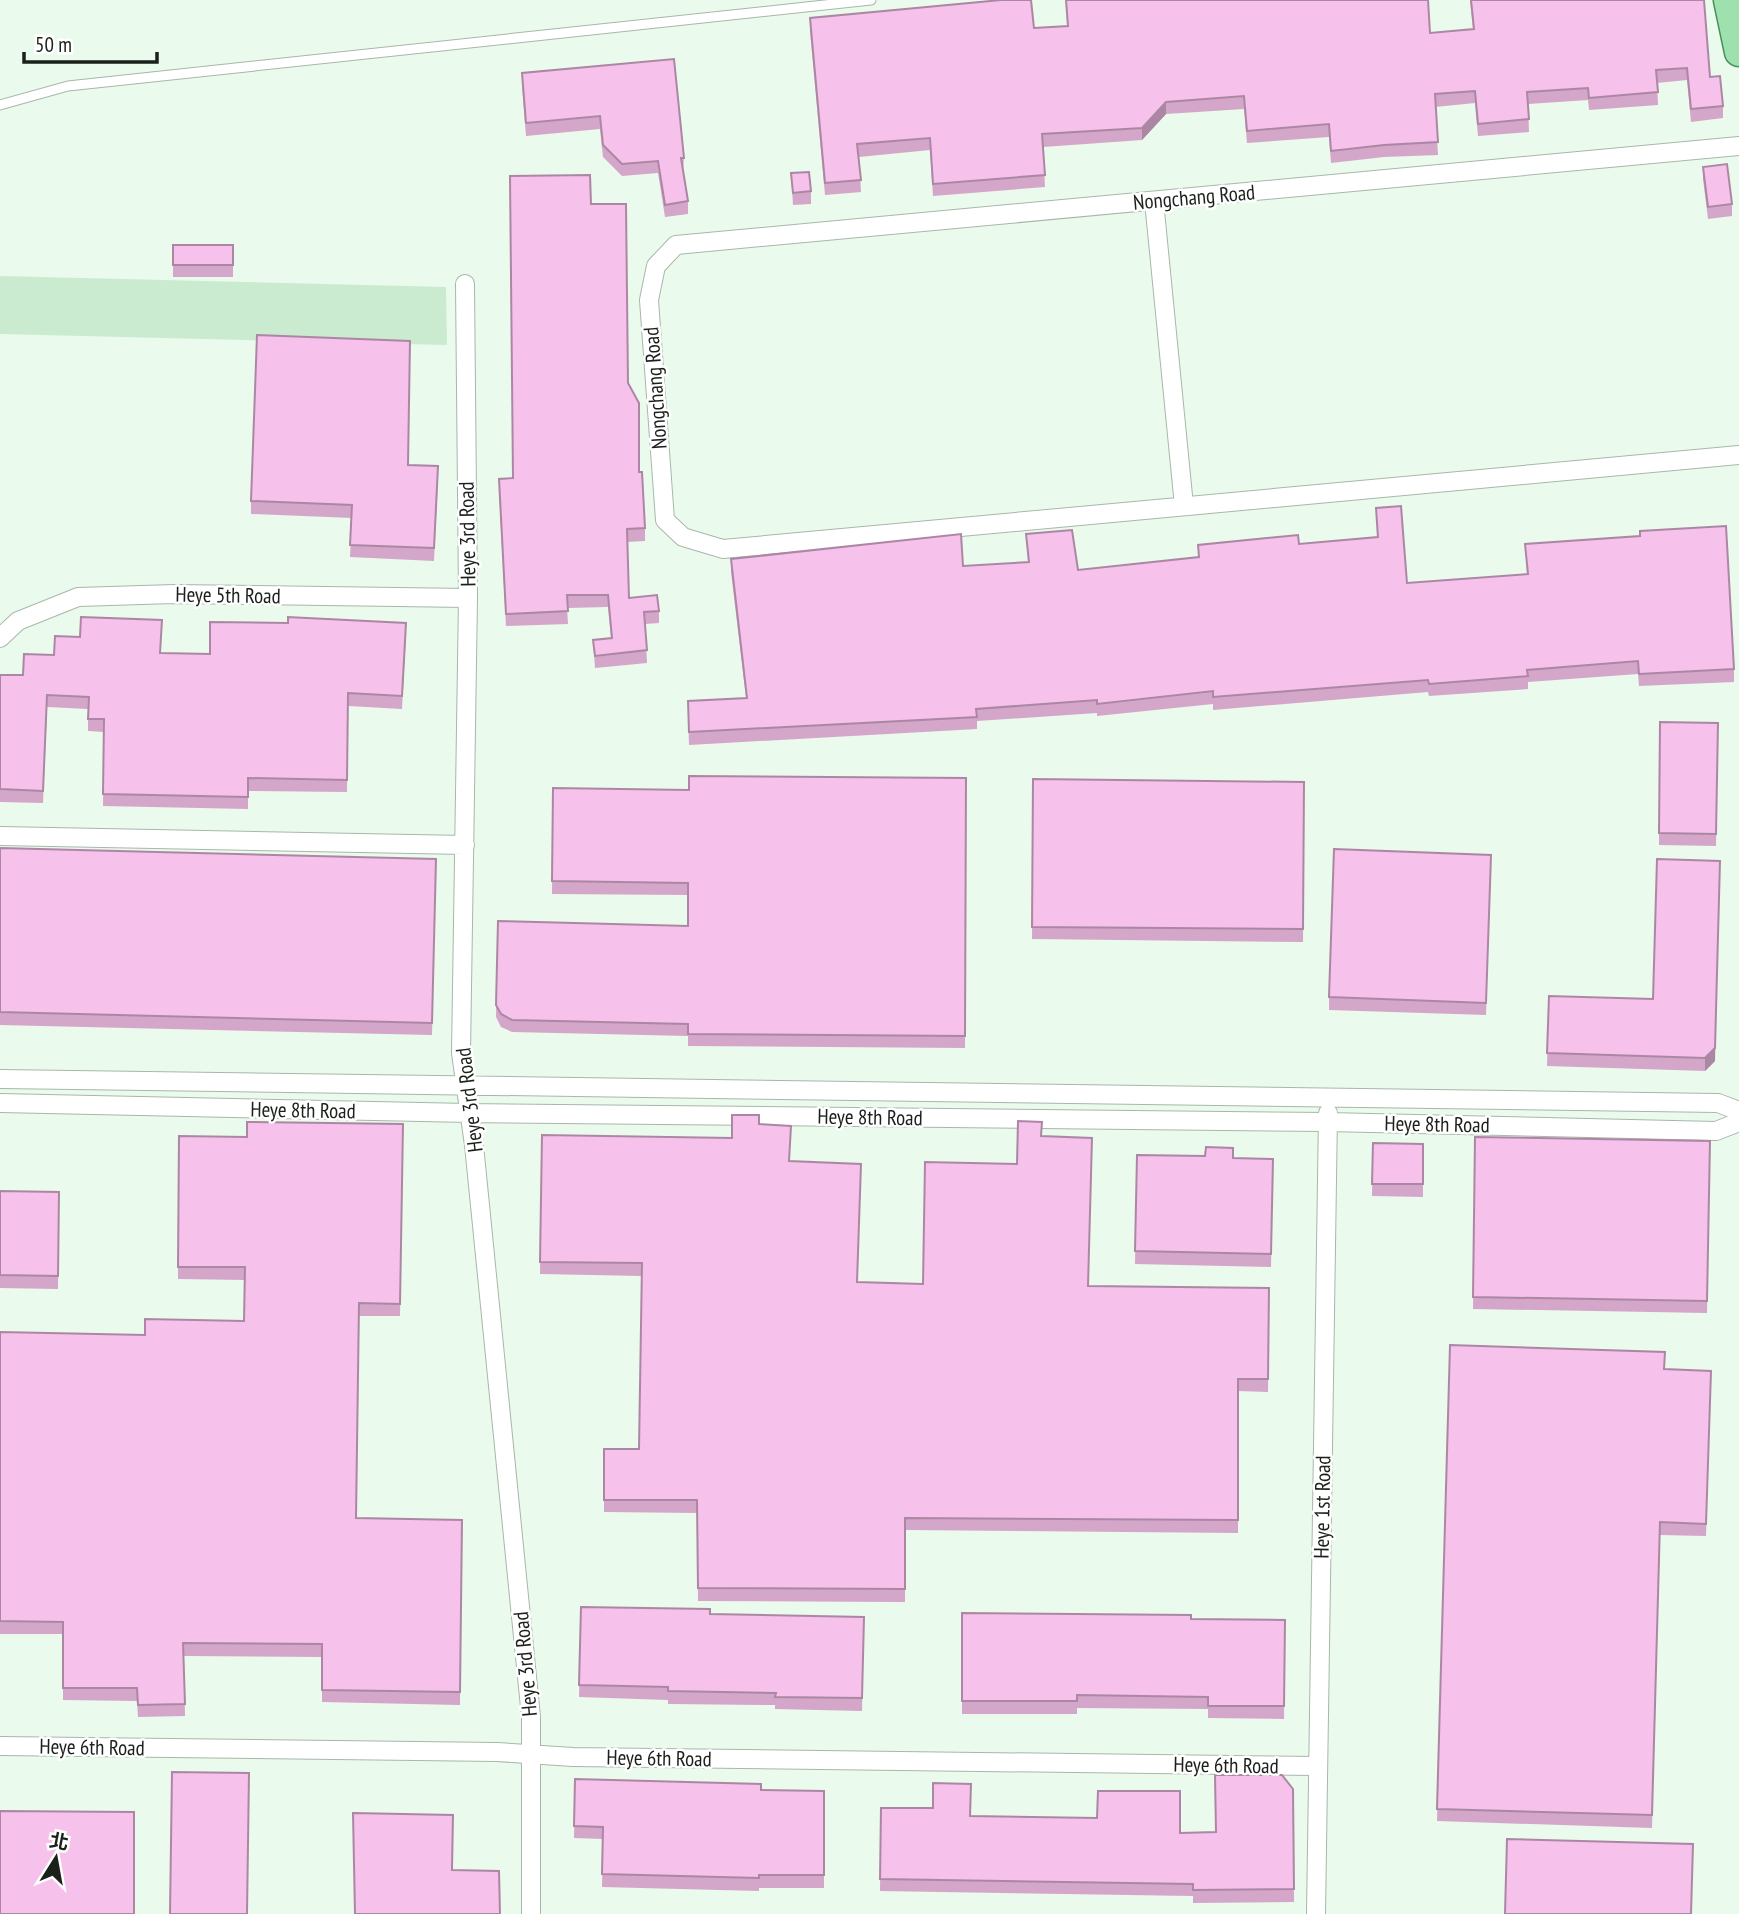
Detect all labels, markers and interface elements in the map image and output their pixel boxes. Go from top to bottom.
scale bar [24,21,158,65]
text: 50 m [35,31,72,58]
street label: Nongchang Road [1132,178,1256,216]
street label: Nongchang Road [637,326,673,450]
street label: Heye 3rd Road [453,481,481,587]
street label: Heye 5th Road [175,581,281,609]
street label: Heye 3rd Road [449,1046,489,1154]
street label: Heye 8th Road [250,1096,356,1124]
street label: Heye 8th Road [817,1103,923,1131]
street label: Heye 8th Road [1384,1110,1490,1138]
street label: Heye 1st Road [1308,1455,1336,1559]
street label: Heye 3rd Road [507,1610,543,1718]
street label: Heye 6th Road [39,1733,145,1761]
street label: Heye 6th Road [606,1744,712,1772]
street label: Heye 6th Road [1173,1751,1279,1779]
north arrow [21,1823,91,1893]
text: 北 [48,1828,71,1855]

